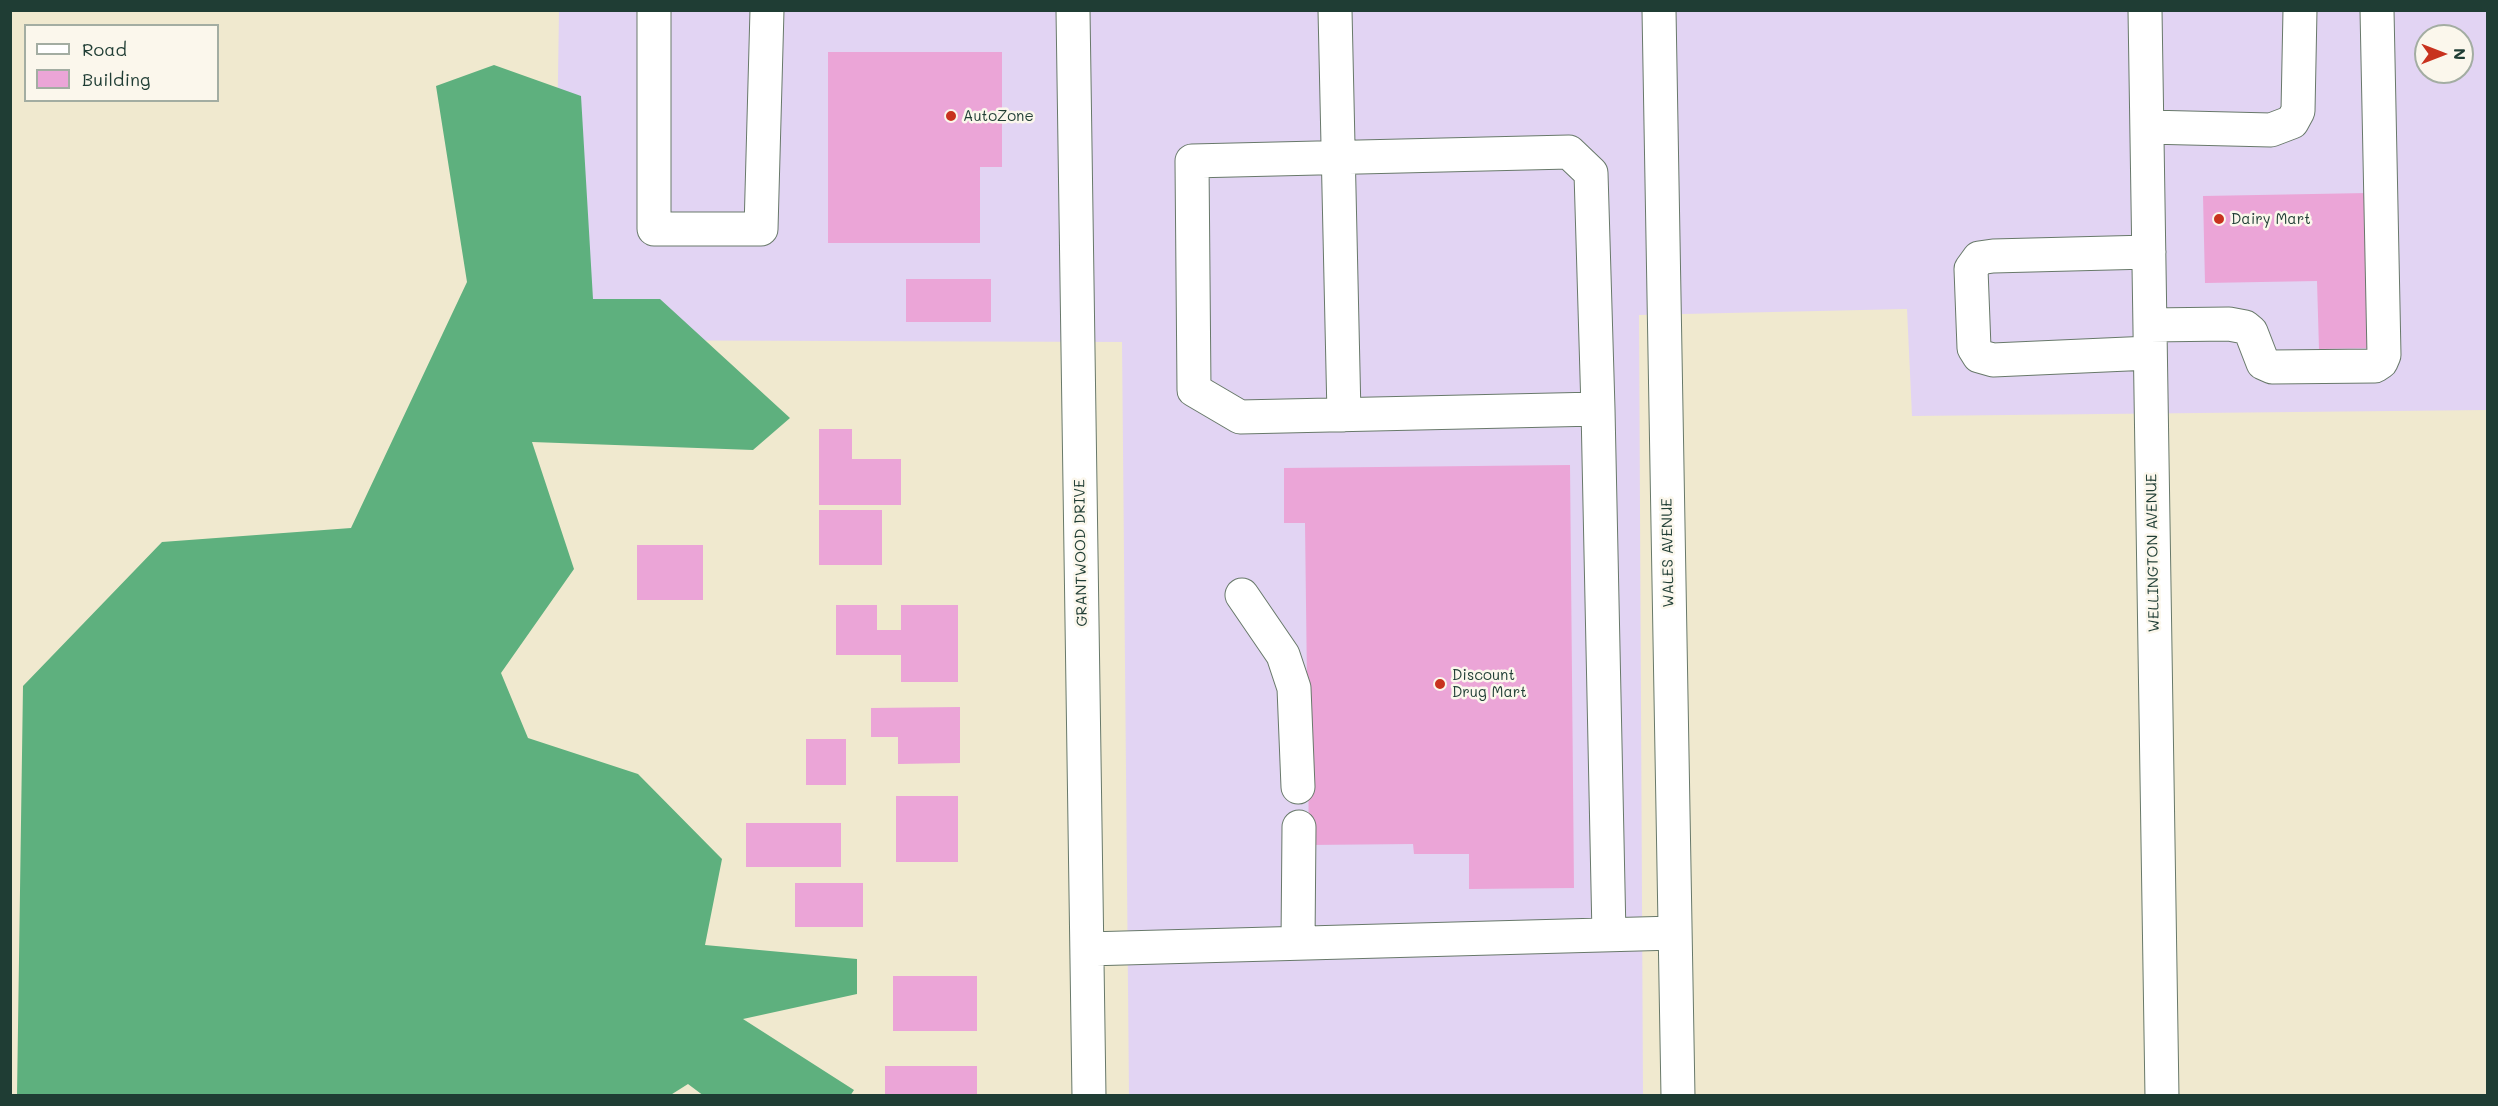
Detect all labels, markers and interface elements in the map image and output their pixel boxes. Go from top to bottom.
legend [24,24,219,102]
north arrow [2414,24,2474,84]
text: Road [82,37,127,61]
text: N [2450,48,2471,60]
text: Building [82,67,150,91]
place label: AutoZone [963,107,1034,125]
marker: AutoZone [944,109,958,123]
place label: Dairy Mart [2231,210,2311,228]
marker: Dairy Mart [2212,212,2226,226]
street label: WELLINGTON AVENUE [2143,474,2163,632]
street label: GRANTWOOD DRIVE [1071,479,1091,627]
street label: WALES AVENUE [1658,498,1678,608]
place label: Discount Drug Mart [1452,666,1527,701]
marker: Discount Drug Mart [1433,677,1447,691]

